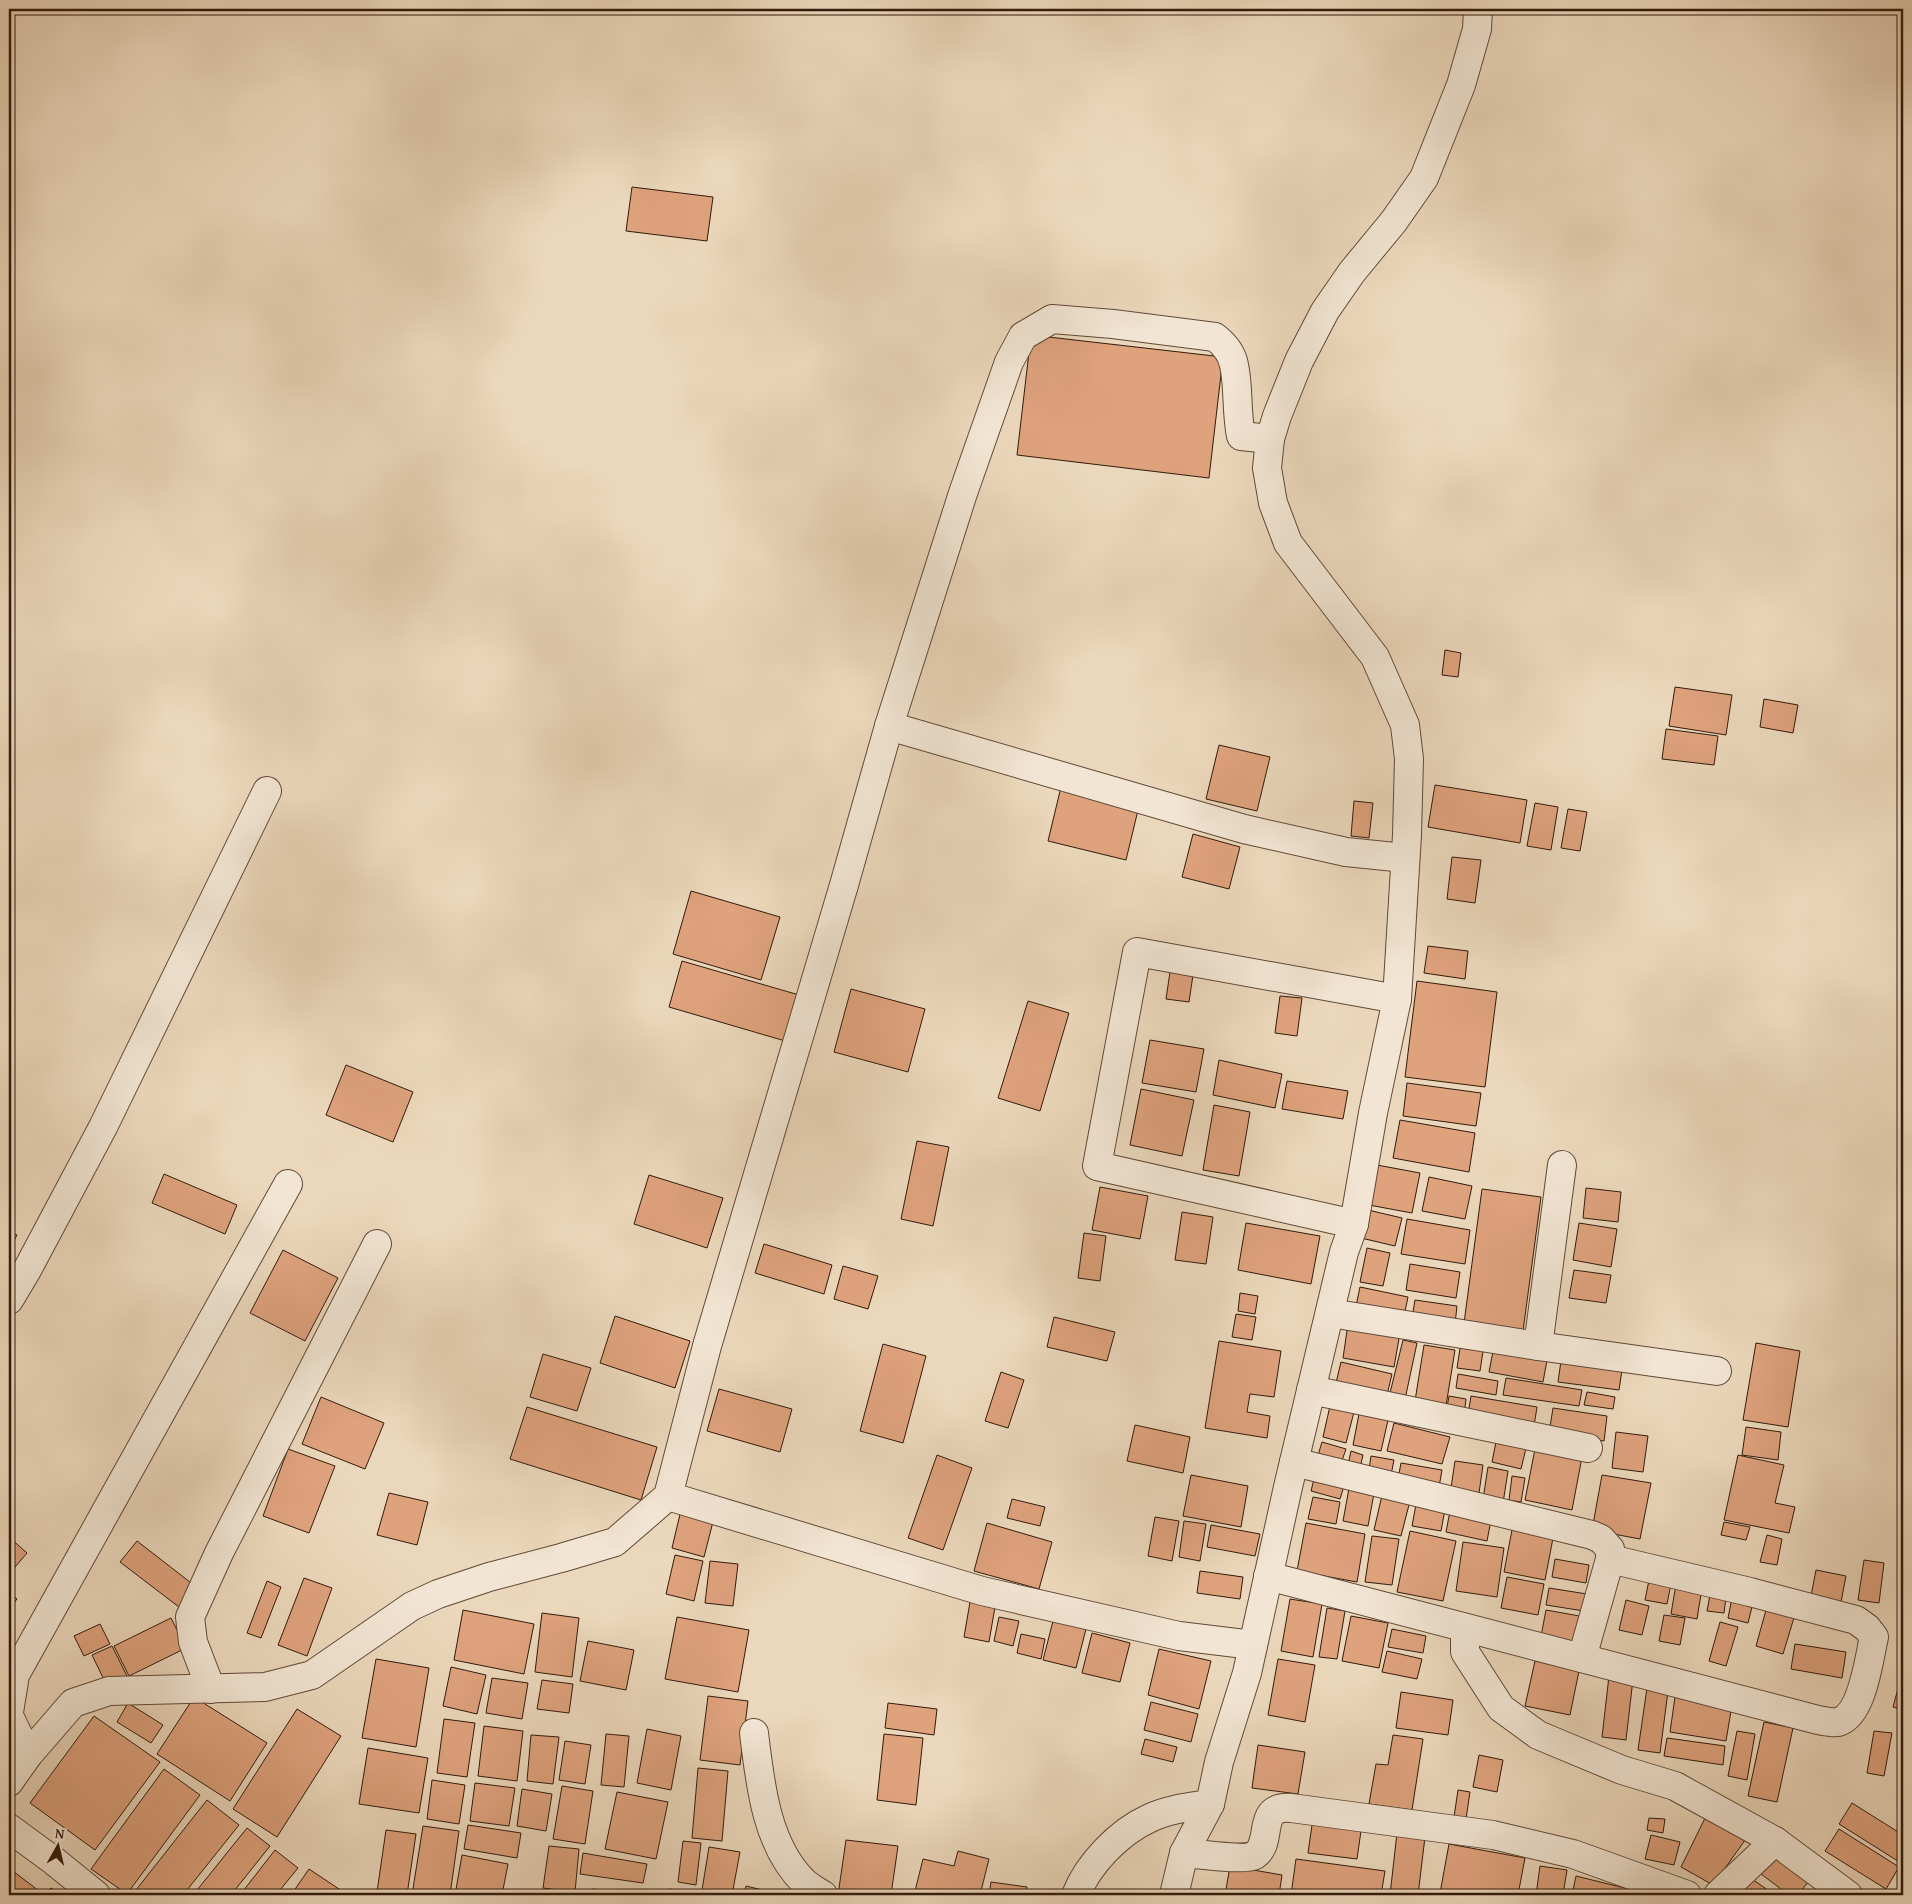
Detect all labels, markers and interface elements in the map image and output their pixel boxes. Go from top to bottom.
north arrow [32,1822,82,1872]
text: N [54,1823,66,1844]

